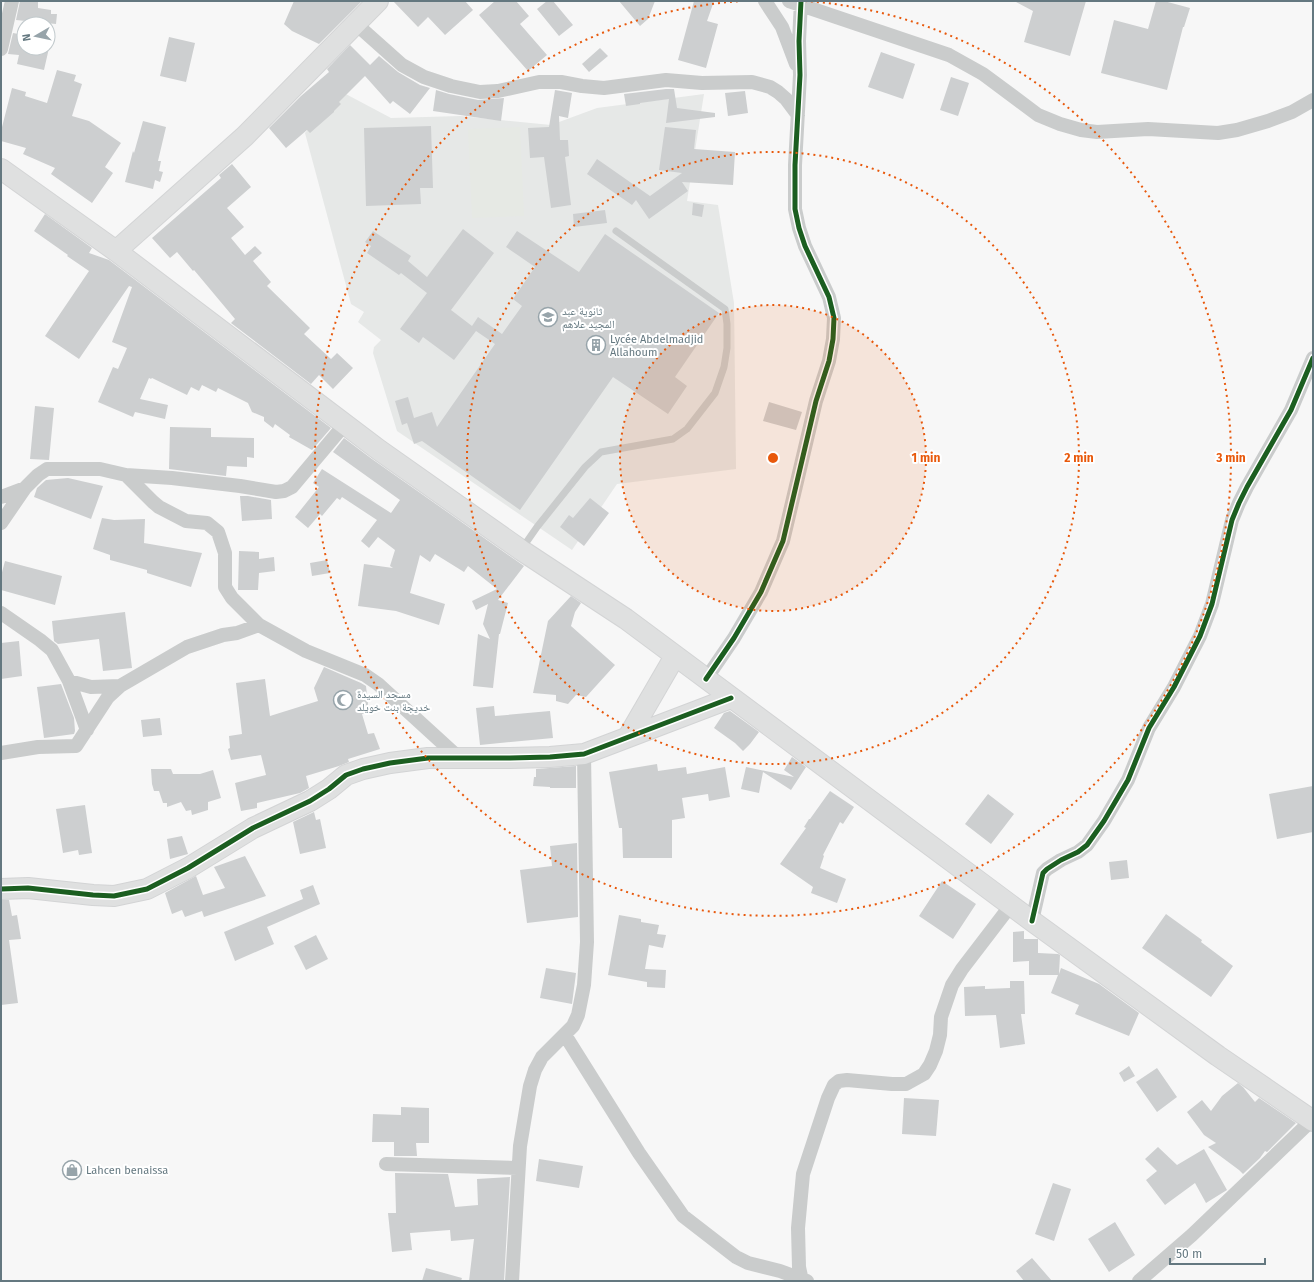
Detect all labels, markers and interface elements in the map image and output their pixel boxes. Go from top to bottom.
north arrow [16,16,56,56]
text: N [20,33,34,42]
place label: ثانوية عبد المجيد علاهم [562,305,615,332]
school or university icon: ثانوية عبد المجيد علاهم [537,306,559,328]
place label: Lycée Abdelmadjid Allahoum [610,333,703,359]
building icon: Lycée Abdelmadjid Allahoum [585,334,607,356]
centre of rings [766,451,780,465]
text: 1 min [912,451,940,465]
text: 2 min [1064,451,1094,465]
text: 3 min [1215,451,1246,465]
place label: مسجد السيدة خديجة بنت خويلد [357,688,430,714]
mosque icon: مسجد السيدة خديجة بنت خويلد [332,689,354,711]
shop icon: Lahcen benaissa [61,1159,83,1181]
place label: Lahcen benaissa [86,1164,168,1177]
scale bar [1170,1240,1265,1266]
text: 50 m [1176,1247,1202,1261]

